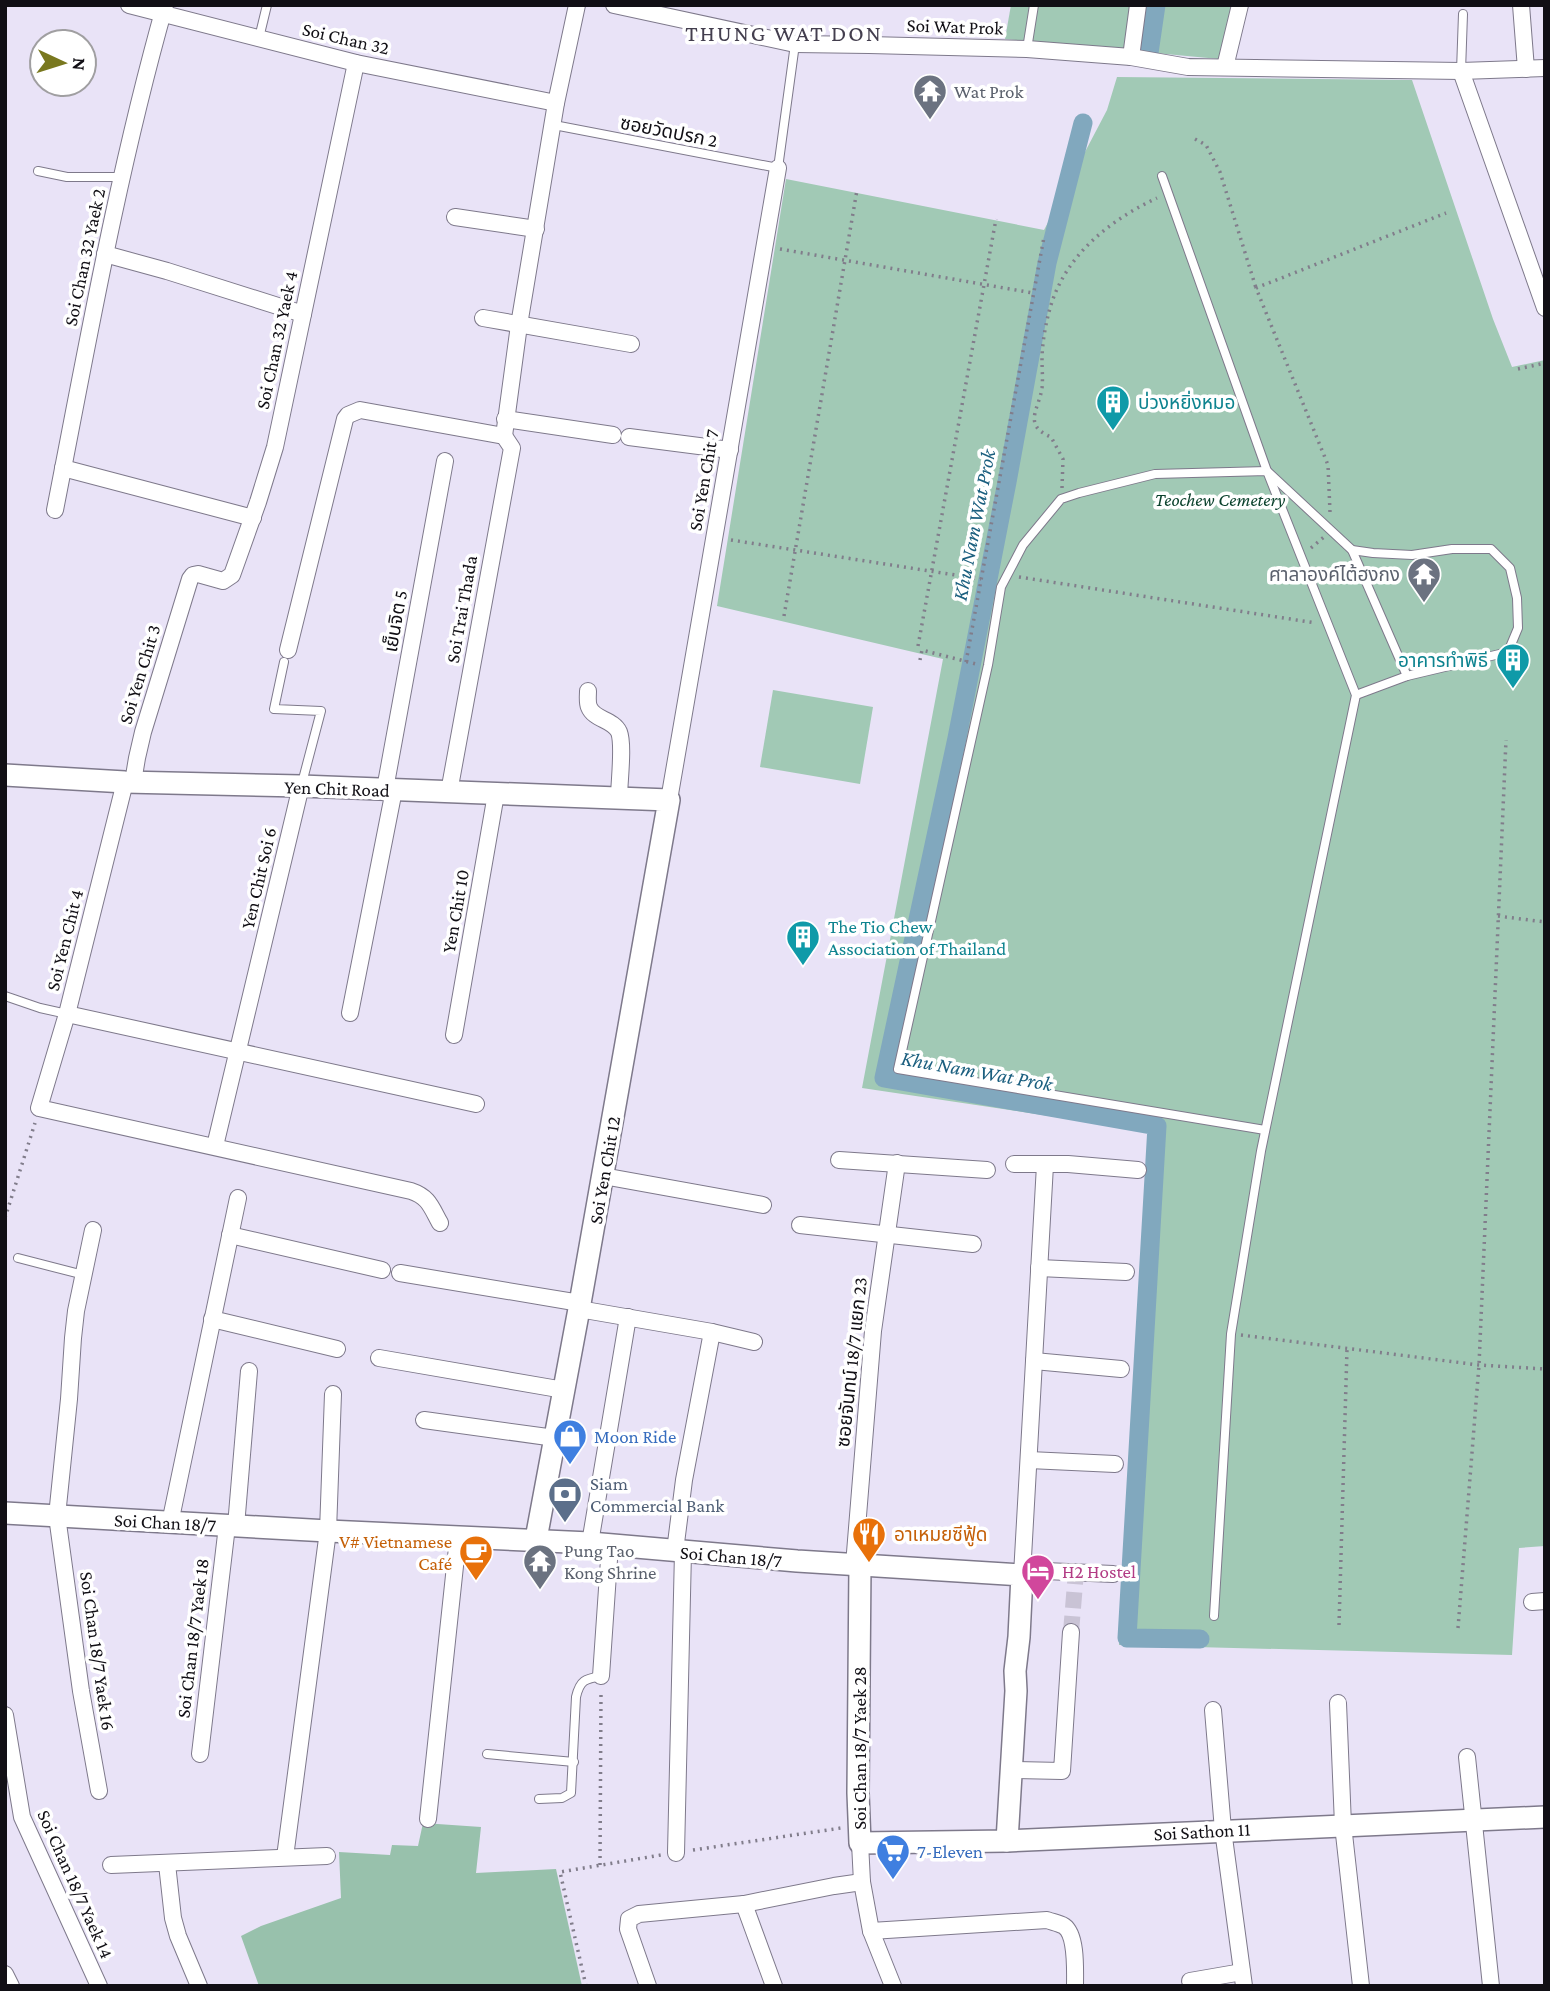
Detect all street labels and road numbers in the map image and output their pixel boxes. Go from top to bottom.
street label: Soi Wat Prok [906,14,1004,39]
street label: Soi Chan 32 [300,18,392,59]
street label: ซอยวัดปรก 2 [619,112,719,151]
street label: Soi Chan 32 Yaek 2 [60,186,109,328]
street label: Soi Chan 32 Yaek 4 [252,269,301,411]
street label: Soi Yen Chit 7 [684,427,723,532]
street label: Soi Trai Thada [442,553,481,665]
street label: เย็นจิต 5 [380,588,411,654]
street label: Soi Yen Chit 3 [114,622,165,726]
street label: Yen Chit Road [284,776,390,801]
street label: Yen Chit Soi 6 [237,825,280,931]
street label: Yen Chit 10 [438,868,473,954]
street label: Soi Yen Chit 4 [42,887,87,993]
street label: Soi Yen Chit 12 [585,1114,624,1226]
street label: ซอยจันทน์ 18/7 แยก 23 [832,1276,871,1448]
street label: Soi Chan 18/7 [113,1509,217,1536]
street label: Soi Chan 18/7 [679,1542,783,1571]
street label: Soi Chan 18/7 Yaek 18 [172,1557,213,1719]
street label: Soi Chan 18/7 Yaek 16 [76,1570,119,1732]
street label: Soi Chan 18/7 Yaek 28 [849,1666,870,1830]
street label: Soi Chan 18/7 Yaek 14 [33,1807,118,1962]
street label: Soi Sathon 11 [1153,1818,1251,1845]

